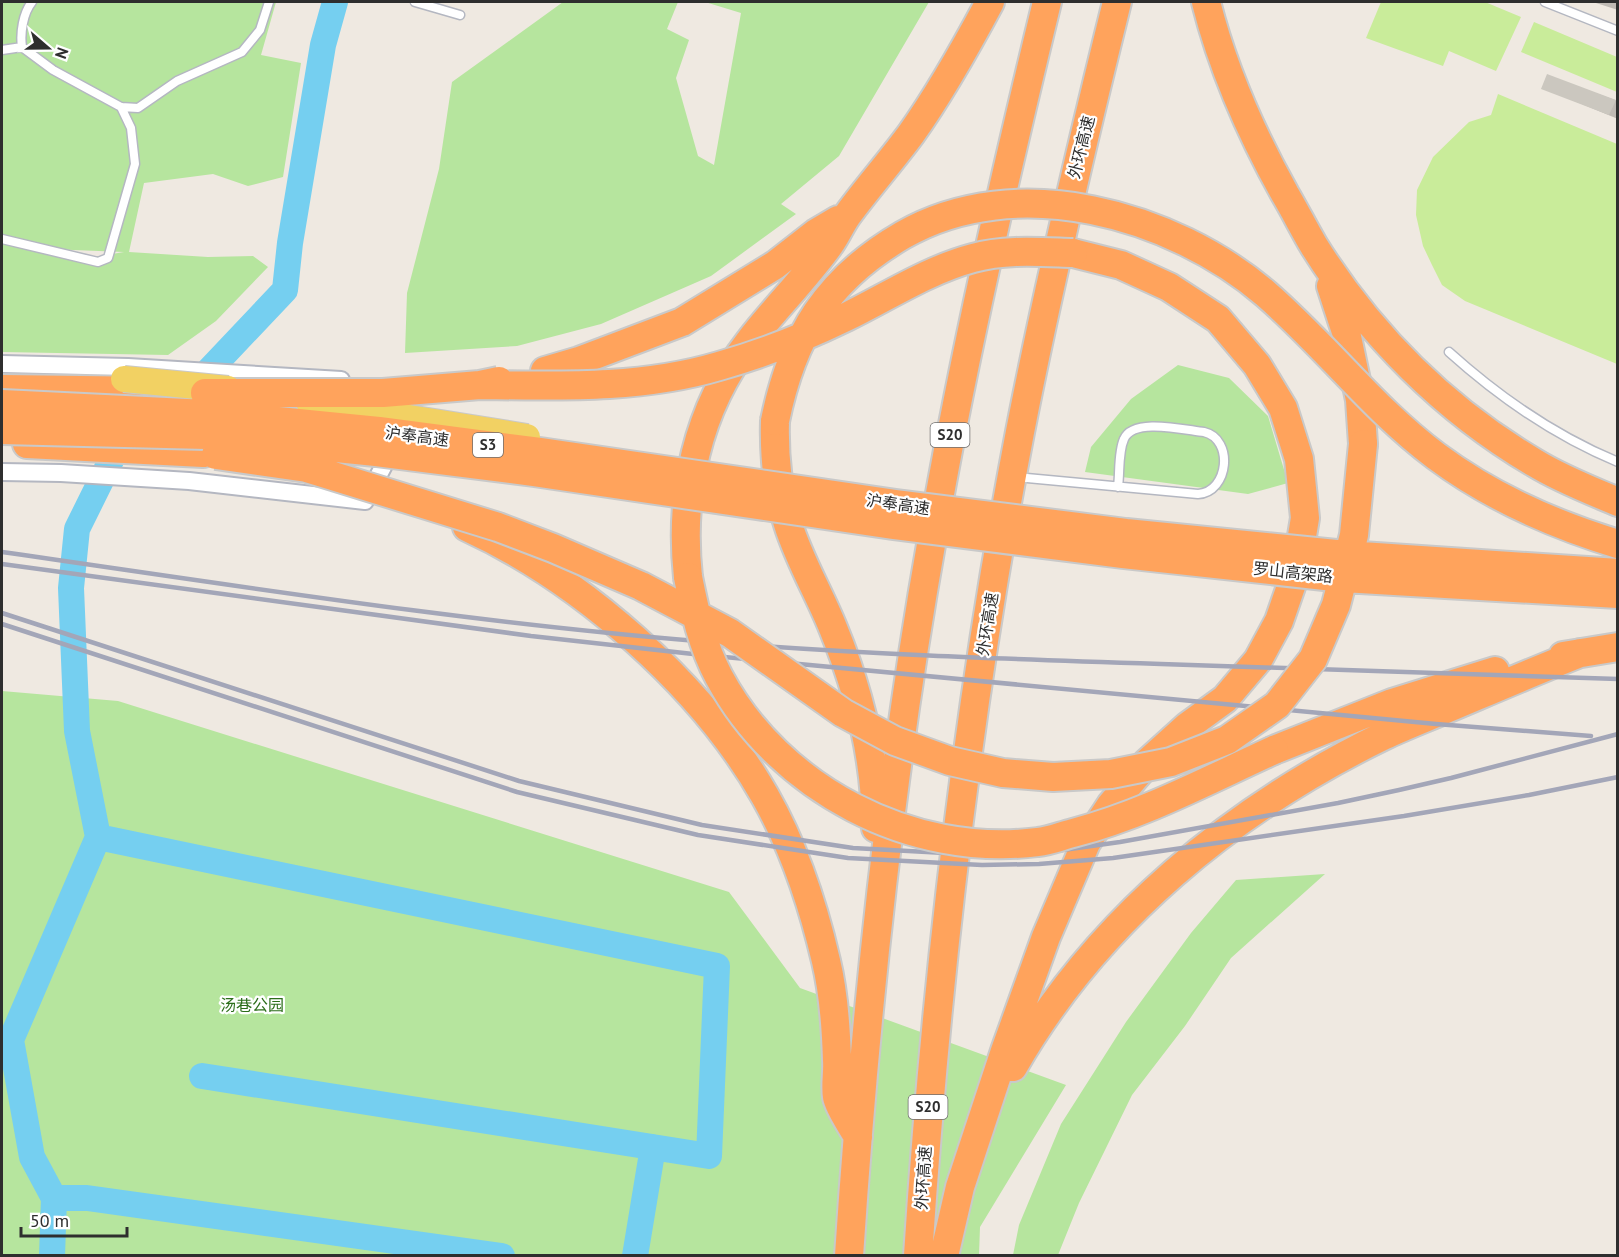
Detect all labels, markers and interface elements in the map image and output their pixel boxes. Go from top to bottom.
north arrow [18,18,78,78]
text: N [51,45,73,61]
street label: 外环高速 [1064,114,1098,180]
street label: 沪奉高速 [384,422,450,450]
road number: S20 [930,423,970,447]
road number: S3 [473,433,503,457]
street label: 沪奉高速 [865,490,931,518]
street label: 罗山高架路 [1252,558,1334,586]
street label: 外环高速 [972,591,1002,657]
park label: 汤巷公园 [220,995,284,1015]
road number: S20 [908,1095,948,1119]
street label: 外环高速 [911,1145,935,1211]
scale bar [21,1200,128,1238]
text: 50 m [30,1209,69,1232]

